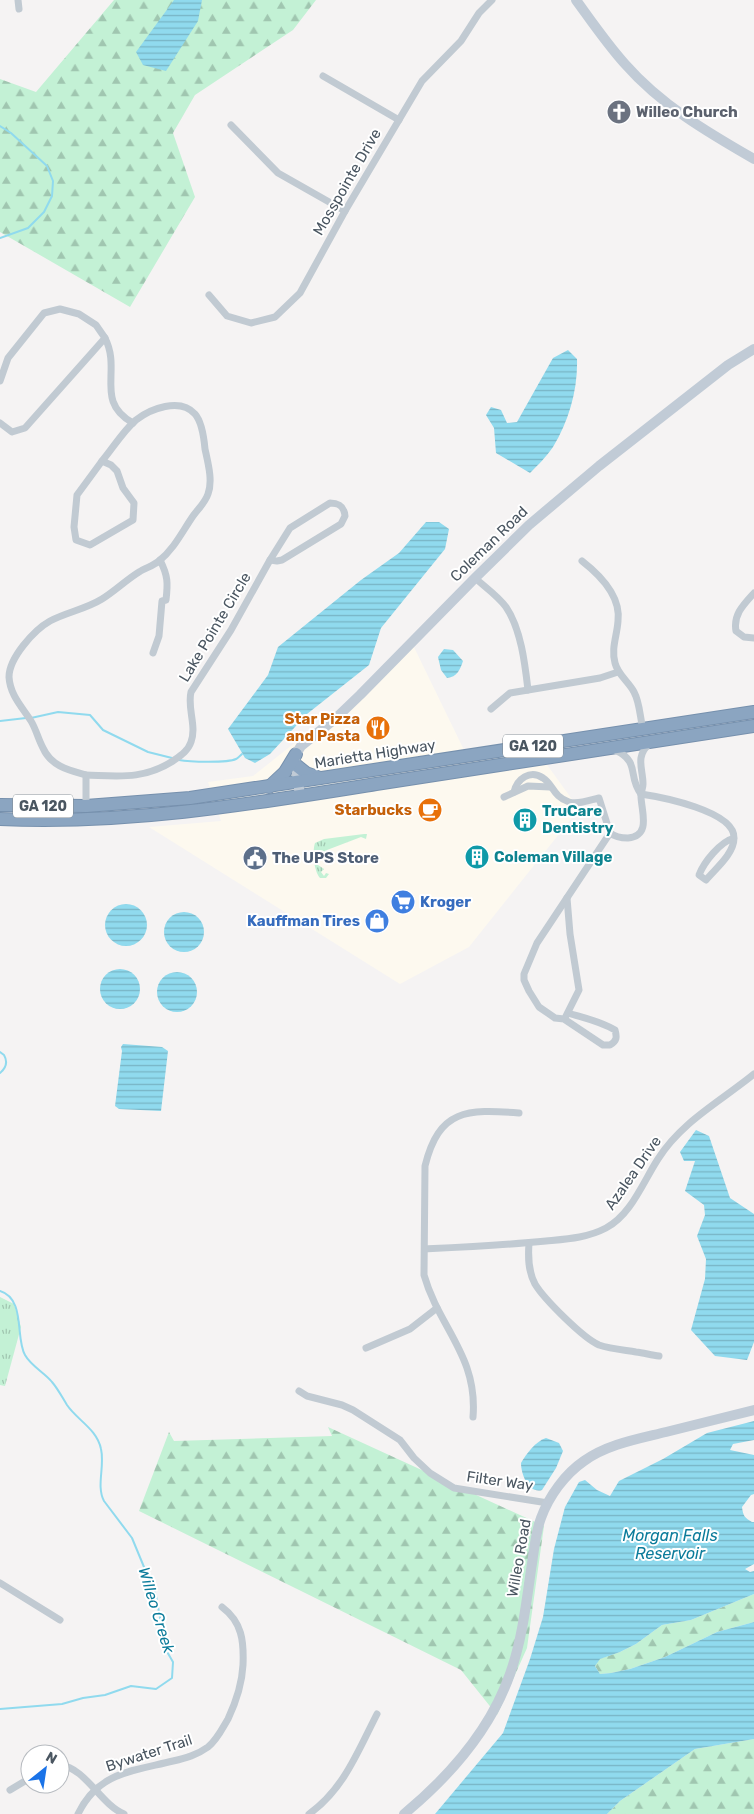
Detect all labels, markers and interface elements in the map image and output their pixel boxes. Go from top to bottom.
church icon: Willeo Church [606,99,632,125]
place label: Willeo Church [636,103,738,121]
street label: Mosspointe Drive [309,126,385,238]
street label: Coleman Road [447,503,531,585]
street label: Lake Pointe Circle [175,569,255,685]
place label: Star Pizza and Pasta [285,710,360,745]
restaurant icon: Star Pizza and Pasta [365,715,391,741]
road number: GA 120 [503,734,563,758]
street label: Marietta Highway [313,736,437,772]
road number: GA 120 [13,794,73,818]
cafe icon: Starbucks [417,797,443,823]
place label: Starbucks [335,801,412,819]
place label: TruCare Dentistry [542,802,614,837]
building icon: TruCare Dentistry [512,807,538,833]
building icon: Coleman Village [464,844,490,870]
public building icon: The UPS Store [242,845,268,871]
place label: Coleman Village [494,848,612,866]
place label: The UPS Store [272,849,379,867]
supermarket icon: Kroger [390,889,416,915]
place label: Kroger [420,893,471,911]
shop icon: Kauffman Tires [364,908,390,934]
place label: Kauffman Tires [247,912,360,930]
street label: Azalea Drive [601,1133,665,1213]
street label: Filter Way [465,1467,535,1495]
street label: Willeo Road [503,1517,535,1599]
water label: Morgan Falls Reservoir [622,1526,718,1563]
water label: Willeo Creek [134,1565,179,1656]
street label: Bywater Trail [103,1731,195,1775]
north arrow [20,1744,70,1794]
text: N [43,1748,60,1768]

